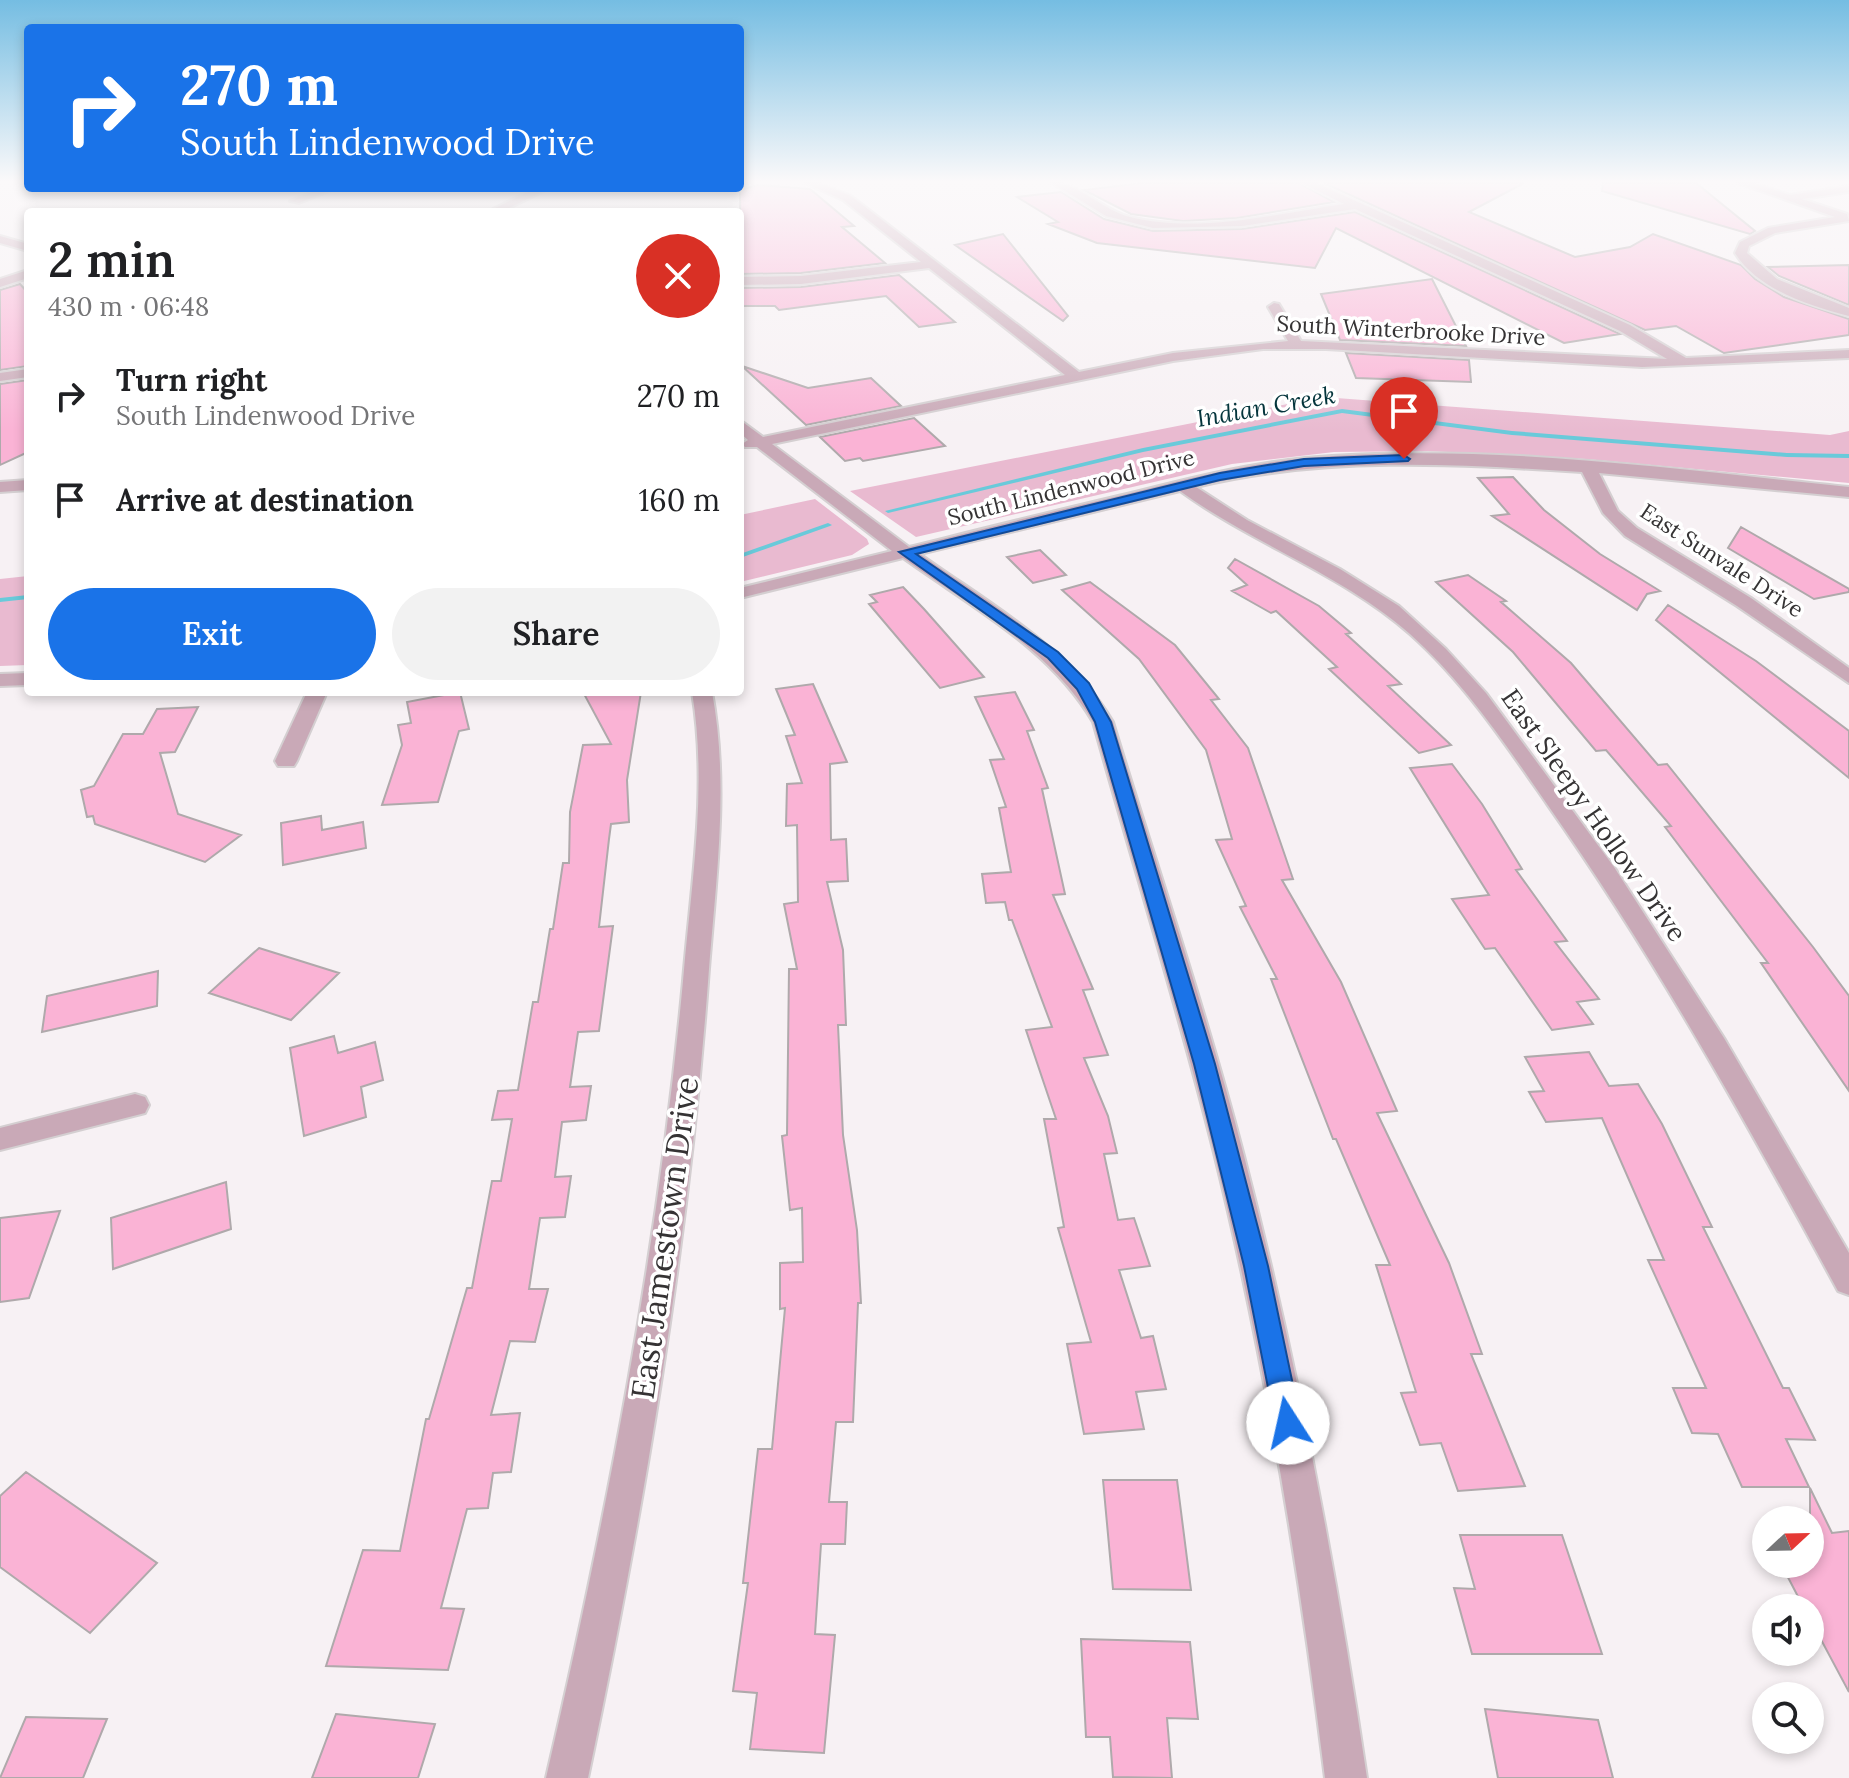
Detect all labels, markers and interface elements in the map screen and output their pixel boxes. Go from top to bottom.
text: 270 m [180,49,338,120]
icon: right [48,56,152,160]
text: South Lindenwood Drive [180,119,595,165]
text: 2 min [48,229,175,290]
button: close [636,234,720,318]
text: 430 m · 06:48 [48,290,209,323]
street label: South Winterbrooke Drive [1276,309,1546,351]
text: Turn right [116,361,267,399]
icon: right [48,374,92,418]
text: 270 m [637,377,720,415]
pin [1370,377,1438,459]
water label: Indian Creek [1194,379,1338,434]
icon: arrive [1382,389,1426,433]
text: South Lindenwood Drive [116,399,415,432]
street label: South Lindenwood Drive [945,443,1197,531]
icon: arrive [48,478,92,522]
text: Arrive at destination [116,481,414,519]
text: 160 m [638,481,720,519]
street label: East Sunvale Drive [1635,497,1809,623]
button: Exit [48,588,376,680]
button: Share [392,588,720,680]
street label: East Sleepy Hollow Drive [1495,682,1694,947]
street label: East Jamestown Drive [622,1074,707,1402]
position arrow [1246,1381,1330,1465]
north arrow [1752,1506,1824,1578]
map controls [1752,1506,1824,1754]
button: sound [1752,1594,1824,1666]
button: search [1752,1682,1824,1754]

